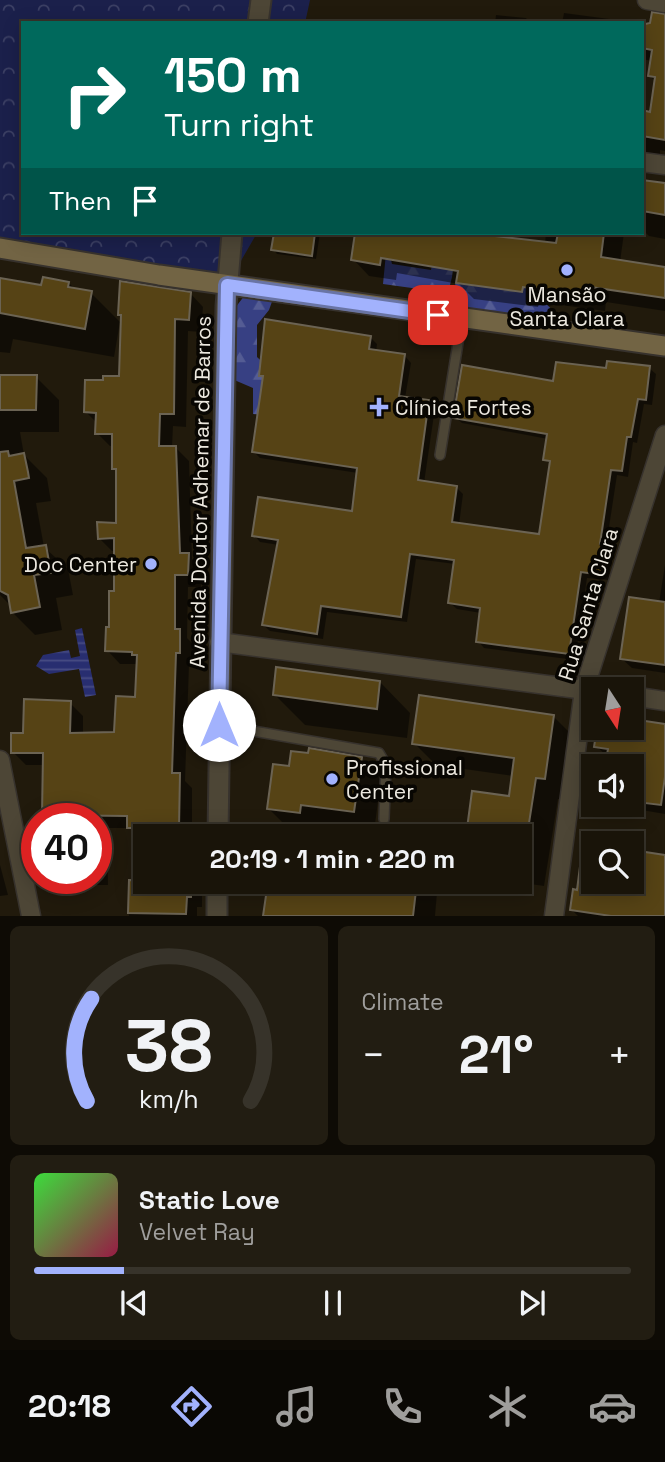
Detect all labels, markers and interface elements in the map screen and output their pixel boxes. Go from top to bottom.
text: 150 m [164,44,302,106]
icon: right [49,49,140,140]
text: Turn right [164,105,314,145]
icon: arrive [126,182,164,220]
text: Then [49,184,112,218]
marker: Mansão Santa Clara [559,262,575,278]
place label: Mansão Santa Clara [510,281,624,332]
pin [408,285,468,345]
icon: arrive [419,296,457,334]
street label: Avenida Doutor Adhemar de Barros [183,316,217,668]
place label: Clínica Fortes [395,394,532,421]
marker: Clínica Fortes [369,397,389,417]
street label: Rua Santa Clara [552,524,624,684]
place label: Doc Center [24,551,137,578]
marker: Doc Center [143,556,159,572]
north arrow [581,677,644,740]
map controls [581,677,644,894]
position arrow [182,688,256,762]
place label: Profissional Center [346,754,463,805]
button: sound [581,754,644,817]
marker: Profissional Center [324,771,340,787]
speed limit sign: 40 [21,803,112,894]
button: search [581,831,644,894]
text: 20:19 · 1 min · 220 m [210,842,455,876]
text: Climate [362,987,444,1017]
text: 38 [125,1000,213,1093]
text: 21° [459,1022,534,1088]
text: − [362,1031,385,1079]
text: + [607,1031,631,1079]
text: km/h [139,1083,199,1115]
text: Static Love [139,1183,280,1217]
text: Velvet Ray [139,1217,255,1247]
icon: previous [115,1284,153,1322]
icon: pause [314,1284,352,1322]
icon: next [513,1284,551,1322]
icon: directions [167,1382,216,1431]
icon: music [272,1382,321,1431]
icon: phone [378,1382,427,1431]
icon: climate [483,1382,532,1431]
icon: car [588,1382,637,1431]
text: 20:18 [28,1386,111,1426]

